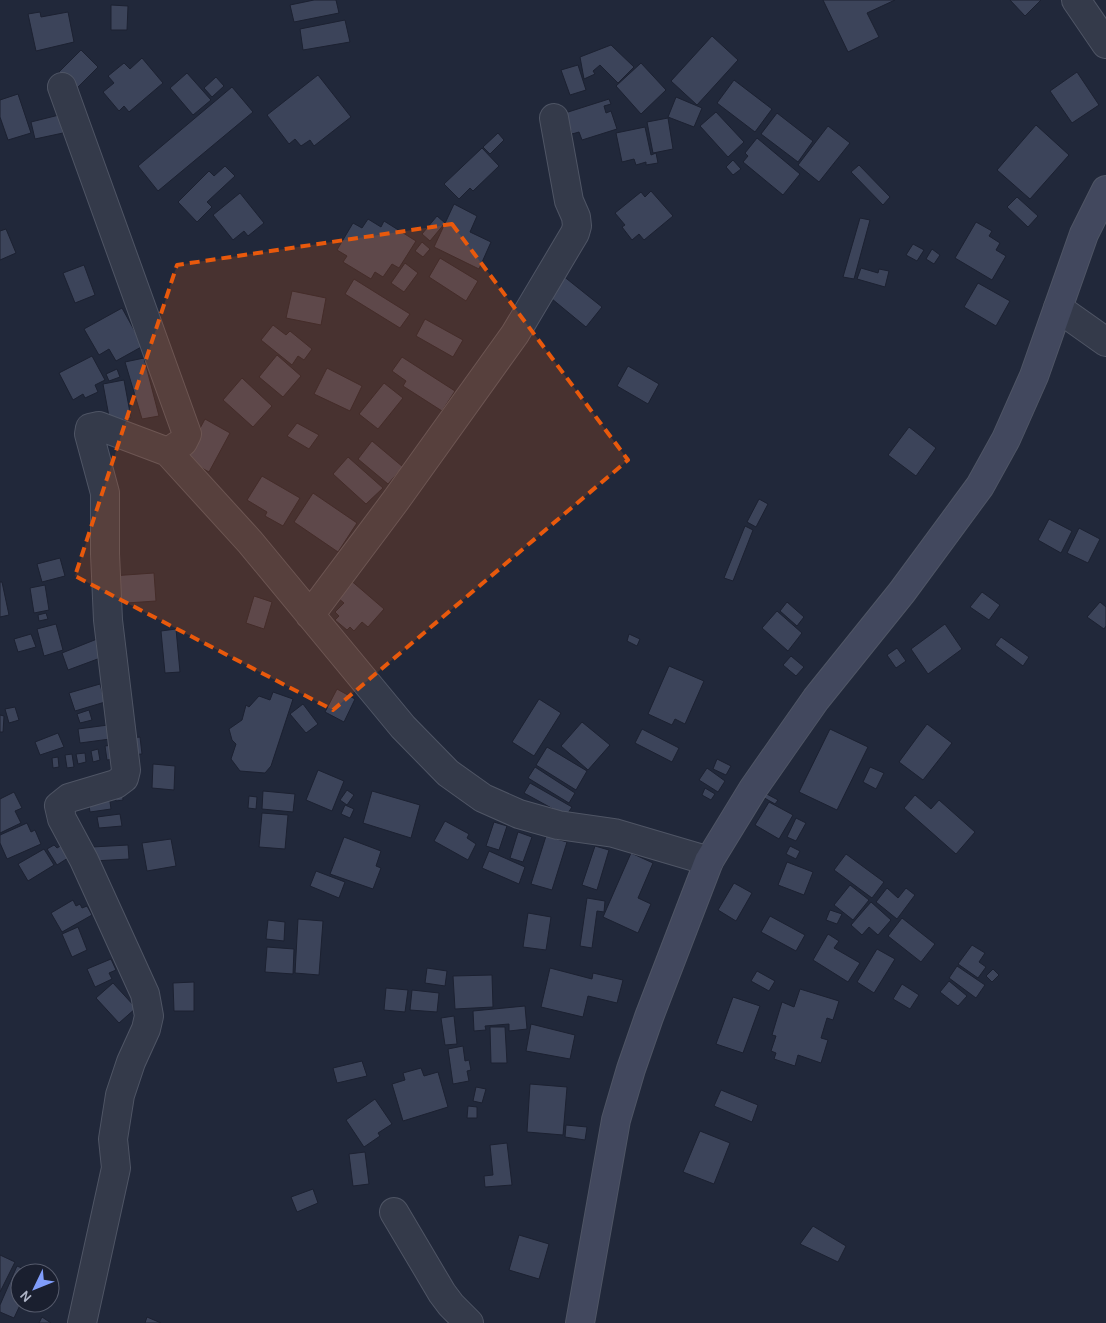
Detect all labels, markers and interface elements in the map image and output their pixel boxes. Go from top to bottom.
north arrow [10,1263,60,1313]
text: N [16,1287,36,1306]

